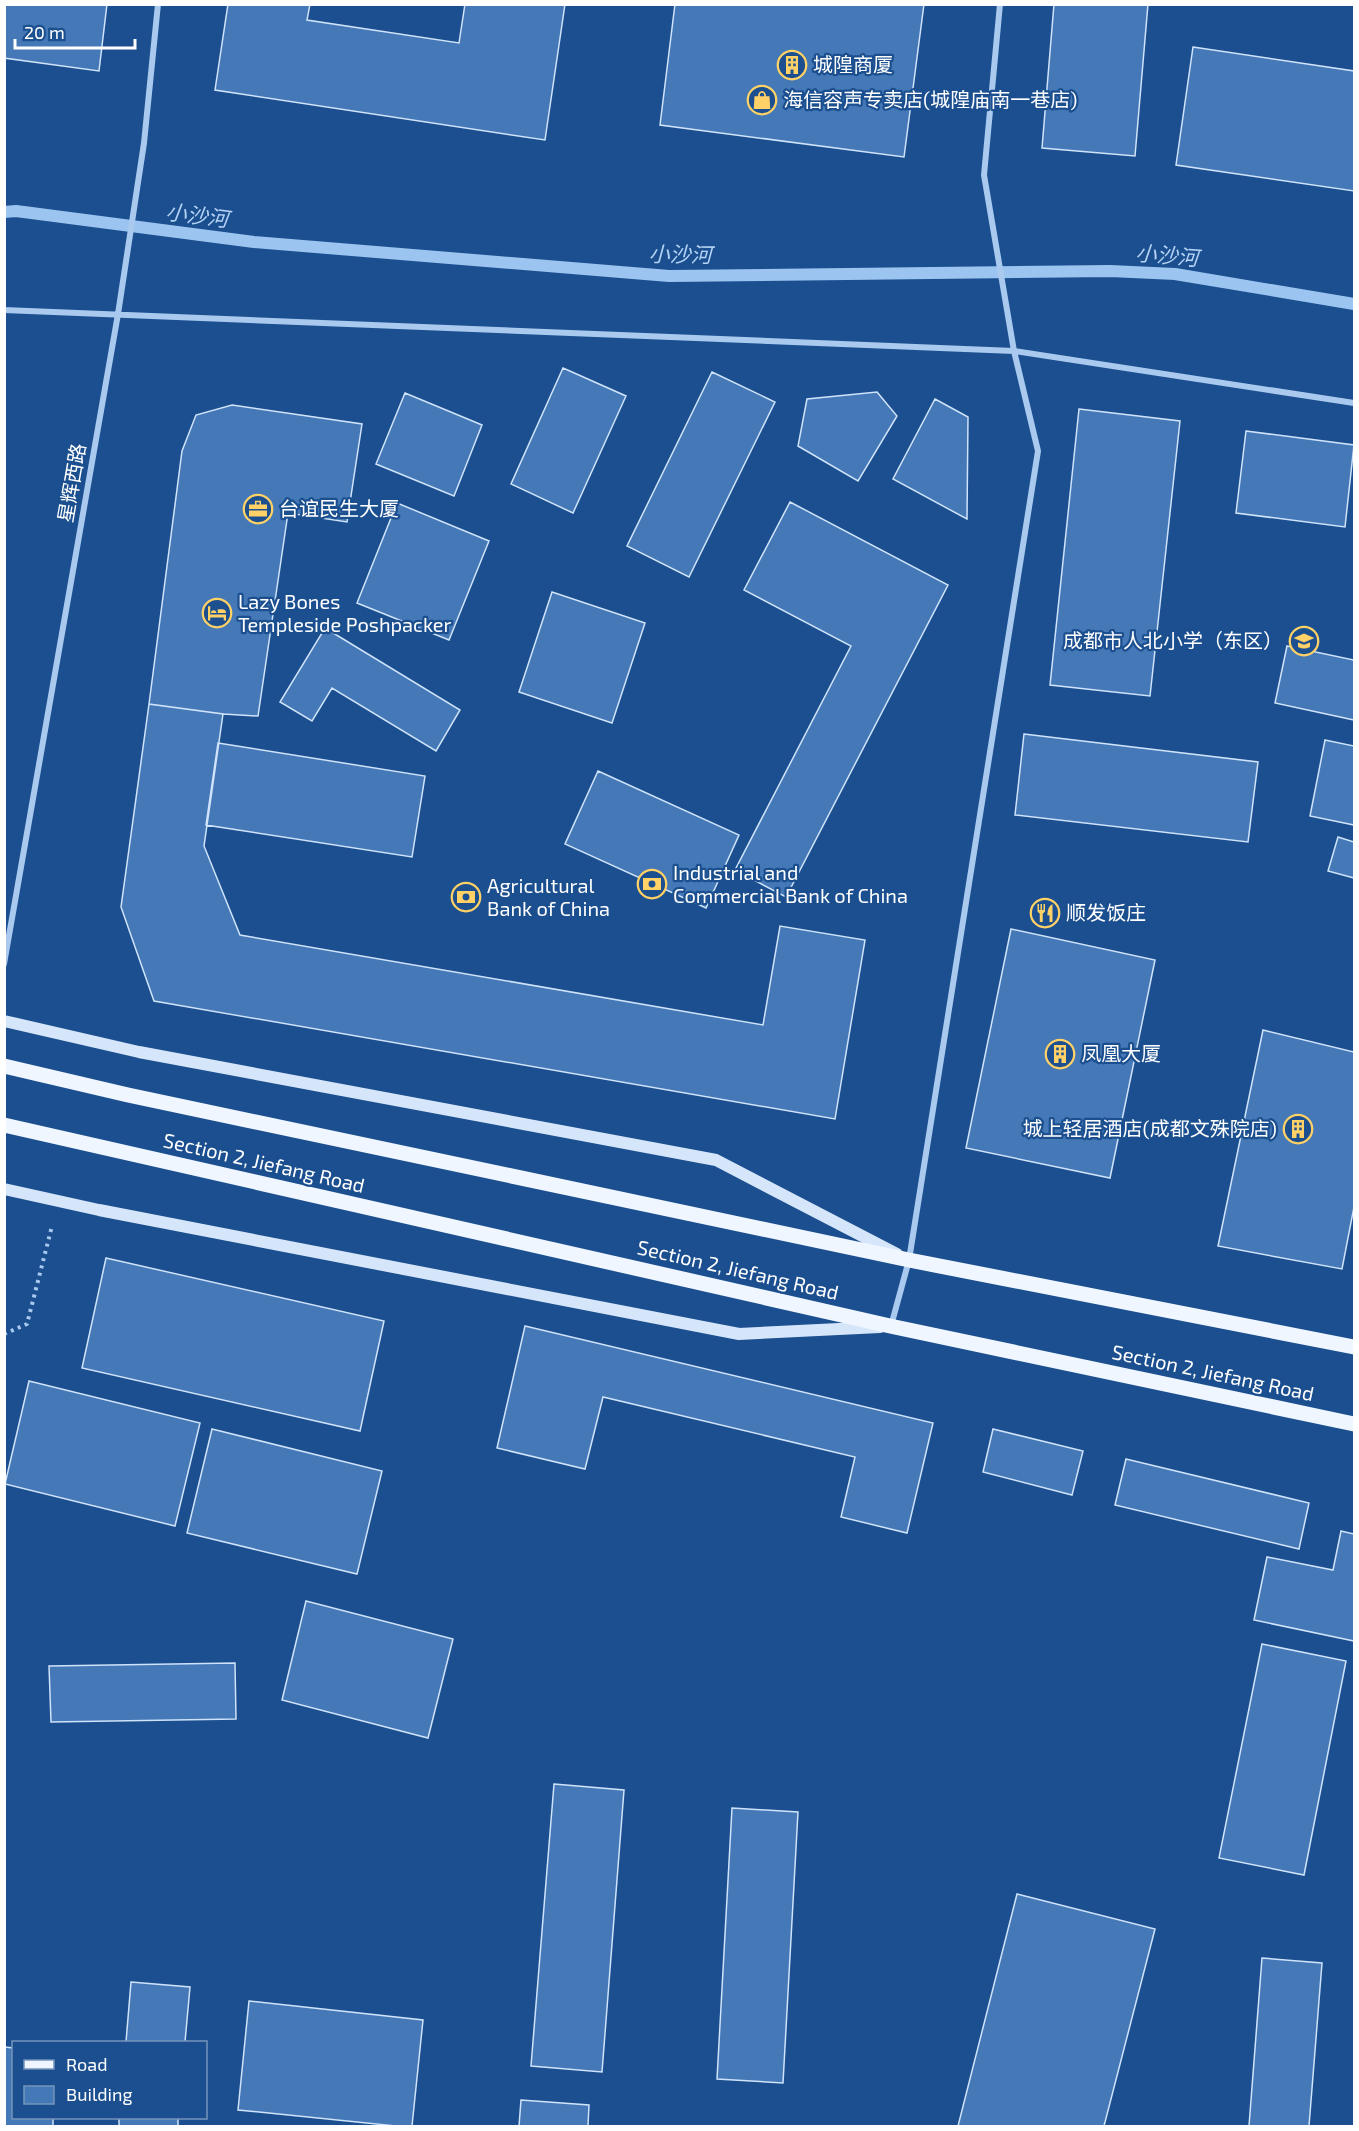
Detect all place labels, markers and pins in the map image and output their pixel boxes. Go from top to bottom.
building icon: 城隍商厦 [776,49,808,81]
place label: 城隍商厦 [813,52,893,76]
shop icon: 海信容声专卖店(城隍庙南一巷店) [746,84,778,116]
place label: 海信容声专卖店(城隍庙南一巷店) [783,87,1077,111]
office icon: 台谊民生大厦 [242,493,274,525]
place label: 台谊民生大厦 [279,496,399,520]
place label: Lazy Bones Templeside Poshpacker [238,589,452,636]
hotel icon: Lazy Bones Templeside Poshpacker [201,597,233,629]
school or university icon: 成都市人北小学（东区） [1288,625,1320,657]
place label: 成都市人北小学（东区） [1063,628,1283,652]
place label: Industrial and Commercial Bank of China [673,860,908,907]
bank icon: Industrial and Commercial Bank of China [636,868,668,900]
place label: Agricultural Bank of China [487,873,610,920]
bank icon: Agricultural Bank of China [450,881,482,913]
restaurant icon: 顺发饭庄 [1029,897,1061,929]
place label: 顺发饭庄 [1066,900,1146,924]
building icon: 凤凰大厦 [1044,1038,1076,1070]
place label: 凤凰大厦 [1081,1041,1161,1065]
building icon: 城上轻居酒店(成都文殊院店) [1282,1113,1314,1145]
place label: 城上轻居酒店(成都文殊院店) [1023,1116,1277,1140]

